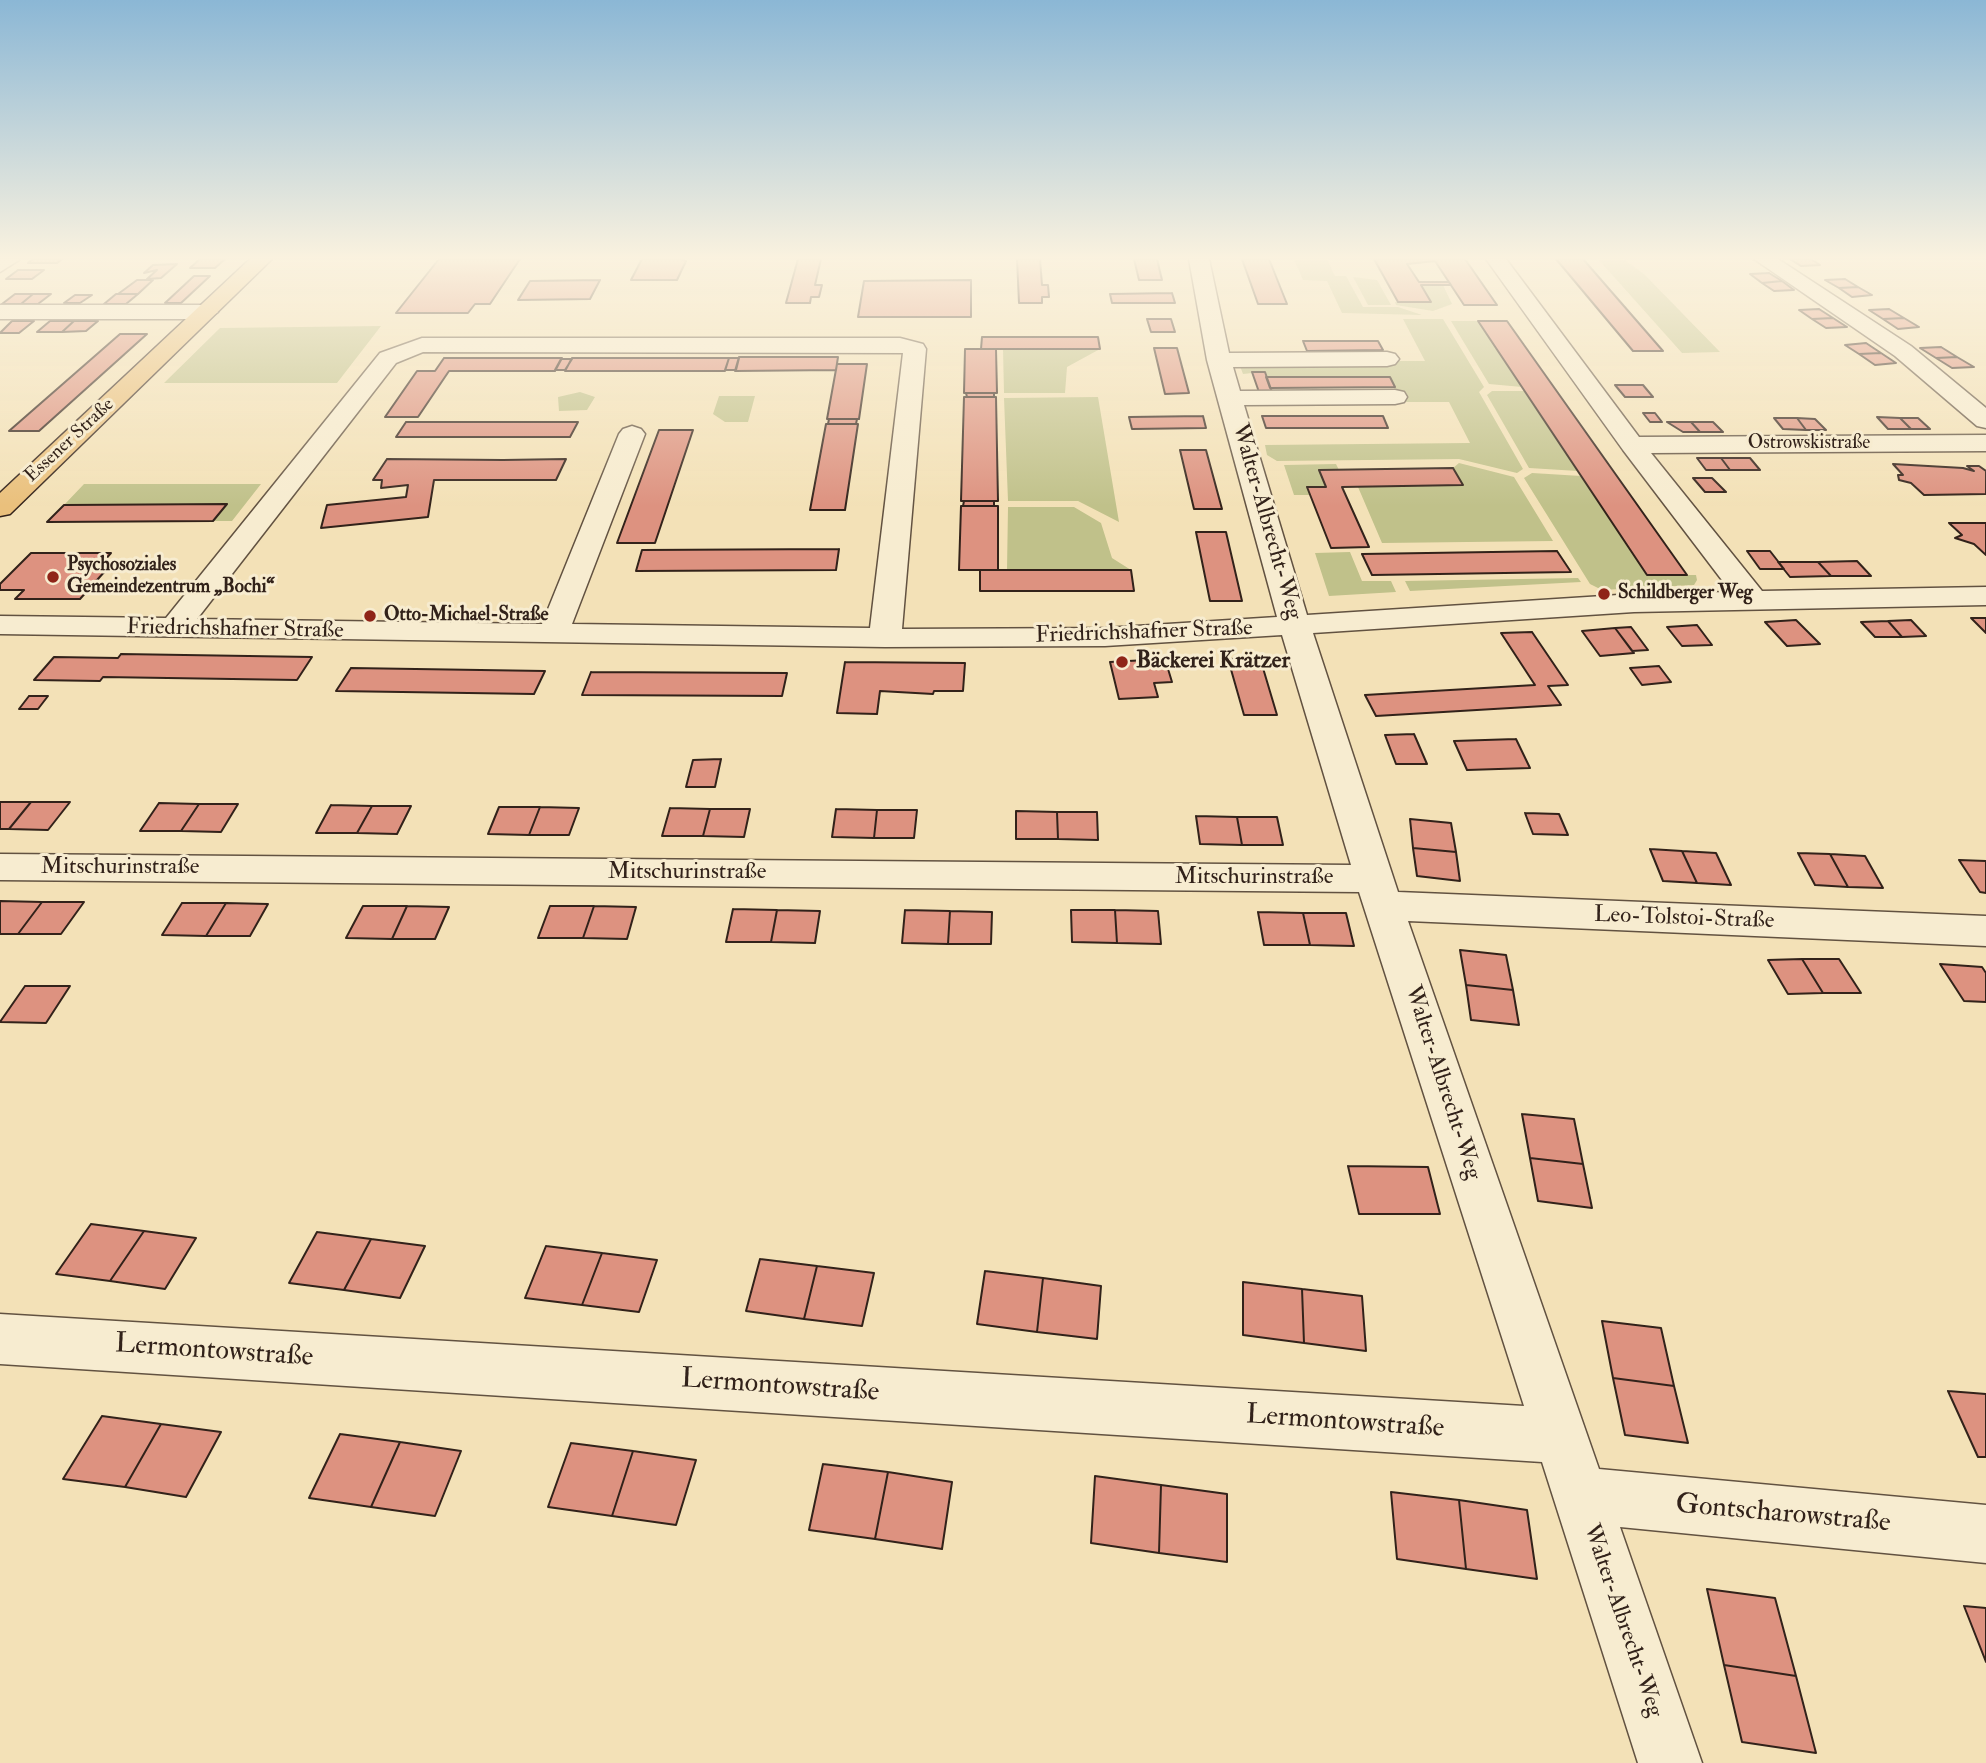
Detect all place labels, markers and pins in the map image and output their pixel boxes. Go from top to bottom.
place label: Psychosoziales Gemeindezentrum „Bochi“ [67,555,275,599]
marker: Psychosoziales Gemeindezentrum „Bochi“ [45,569,61,585]
place label: Schildberger Weg [1618,583,1753,605]
marker: Schildberger Weg [1596,586,1612,602]
place label: Otto-Michael-Straße [384,605,548,627]
marker: Otto-Michael-Straße [362,608,378,624]
place label: Bäckerei Krätzer [1136,648,1290,676]
marker: Bäckerei Krätzer [1114,654,1130,670]

